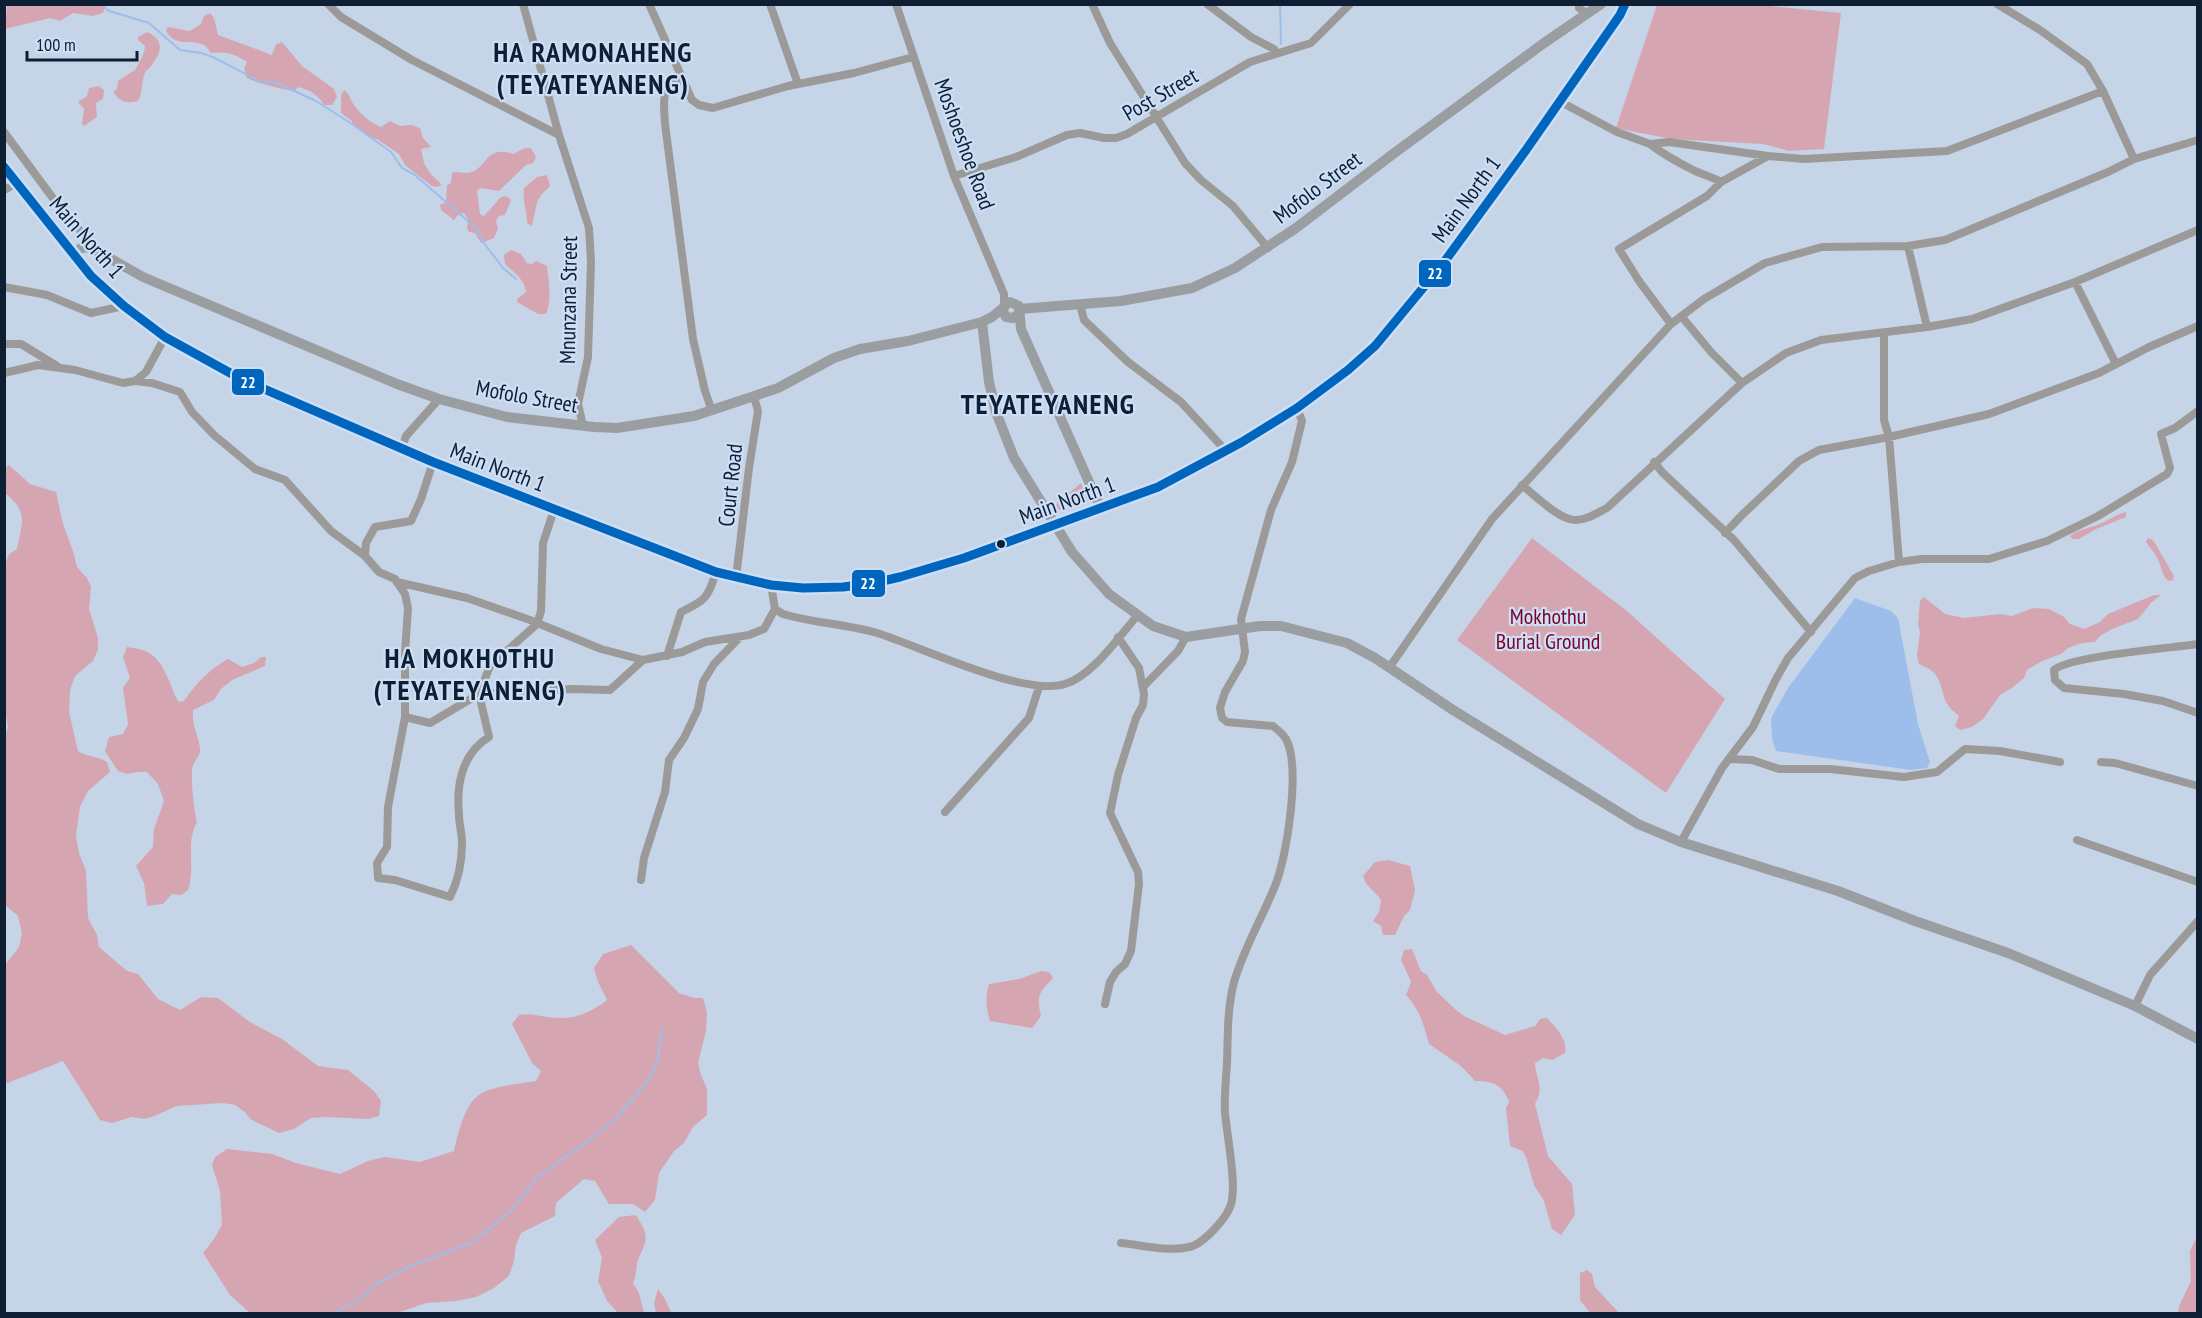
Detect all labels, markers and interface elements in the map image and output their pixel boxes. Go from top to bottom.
scale bar [27,24,136,62]
text: 100 m [36,33,76,56]
district label: HA RAMONAHENG (TEYATEYANENG) [493,33,693,102]
street label: Post Street [1117,61,1203,127]
street label: Moshoeshoe Road [928,75,1002,213]
street label: Mofolo Street [1267,145,1367,229]
street label: Main North 1 [1425,150,1507,248]
street label: Main North 1 [44,190,130,284]
street label: Mnunzana Street [553,236,583,364]
line badge: 22 [1418,259,1452,288]
text: 22 [1427,263,1443,283]
line badge: 22 [231,368,265,396]
text: 22 [240,372,256,392]
street label: Mofolo Street [474,373,580,419]
district label: TEYATEYANENG [961,385,1135,422]
street label: Main North 1 [446,436,550,498]
street label: Court Road [712,442,748,528]
street label: Main North 1 [1015,470,1119,530]
unlabelled marker [995,538,1007,550]
line badge: 22 [851,569,886,598]
text: 22 [860,573,876,593]
park label: Mokhothu Burial Ground [1496,602,1600,655]
district label: HA MOKHOTHU (TEYATEYANENG) [373,639,567,708]

